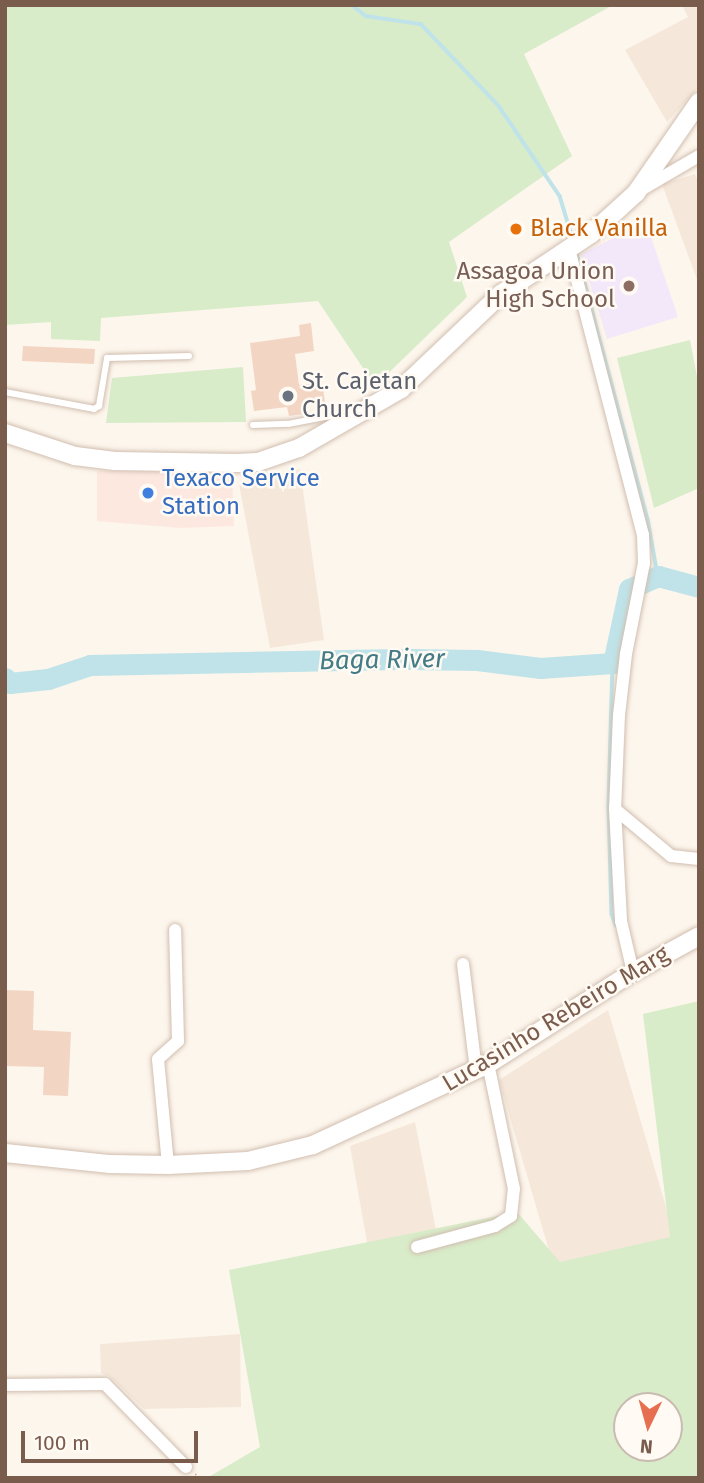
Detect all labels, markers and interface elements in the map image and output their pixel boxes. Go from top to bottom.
place label: Black Vanilla [530,215,668,243]
marker: Black Vanilla [508,221,524,237]
place label: Assagoa Union High School [456,258,615,314]
marker: Assagoa Union High School [621,278,637,294]
place label: St. Cajetan Church [302,368,417,424]
marker: St. Cajetan Church [280,388,296,404]
place label: Texaco Service Station [162,465,320,521]
marker: Texaco Service Station [140,485,156,501]
water label: Baga River [319,643,445,677]
street label: Lucasinho Rebeiro Marg [437,940,675,1098]
north arrow [613,1392,683,1462]
scale bar [24,1416,201,1460]
text: 100 m [34,1430,90,1456]
text: N [639,1434,654,1458]

